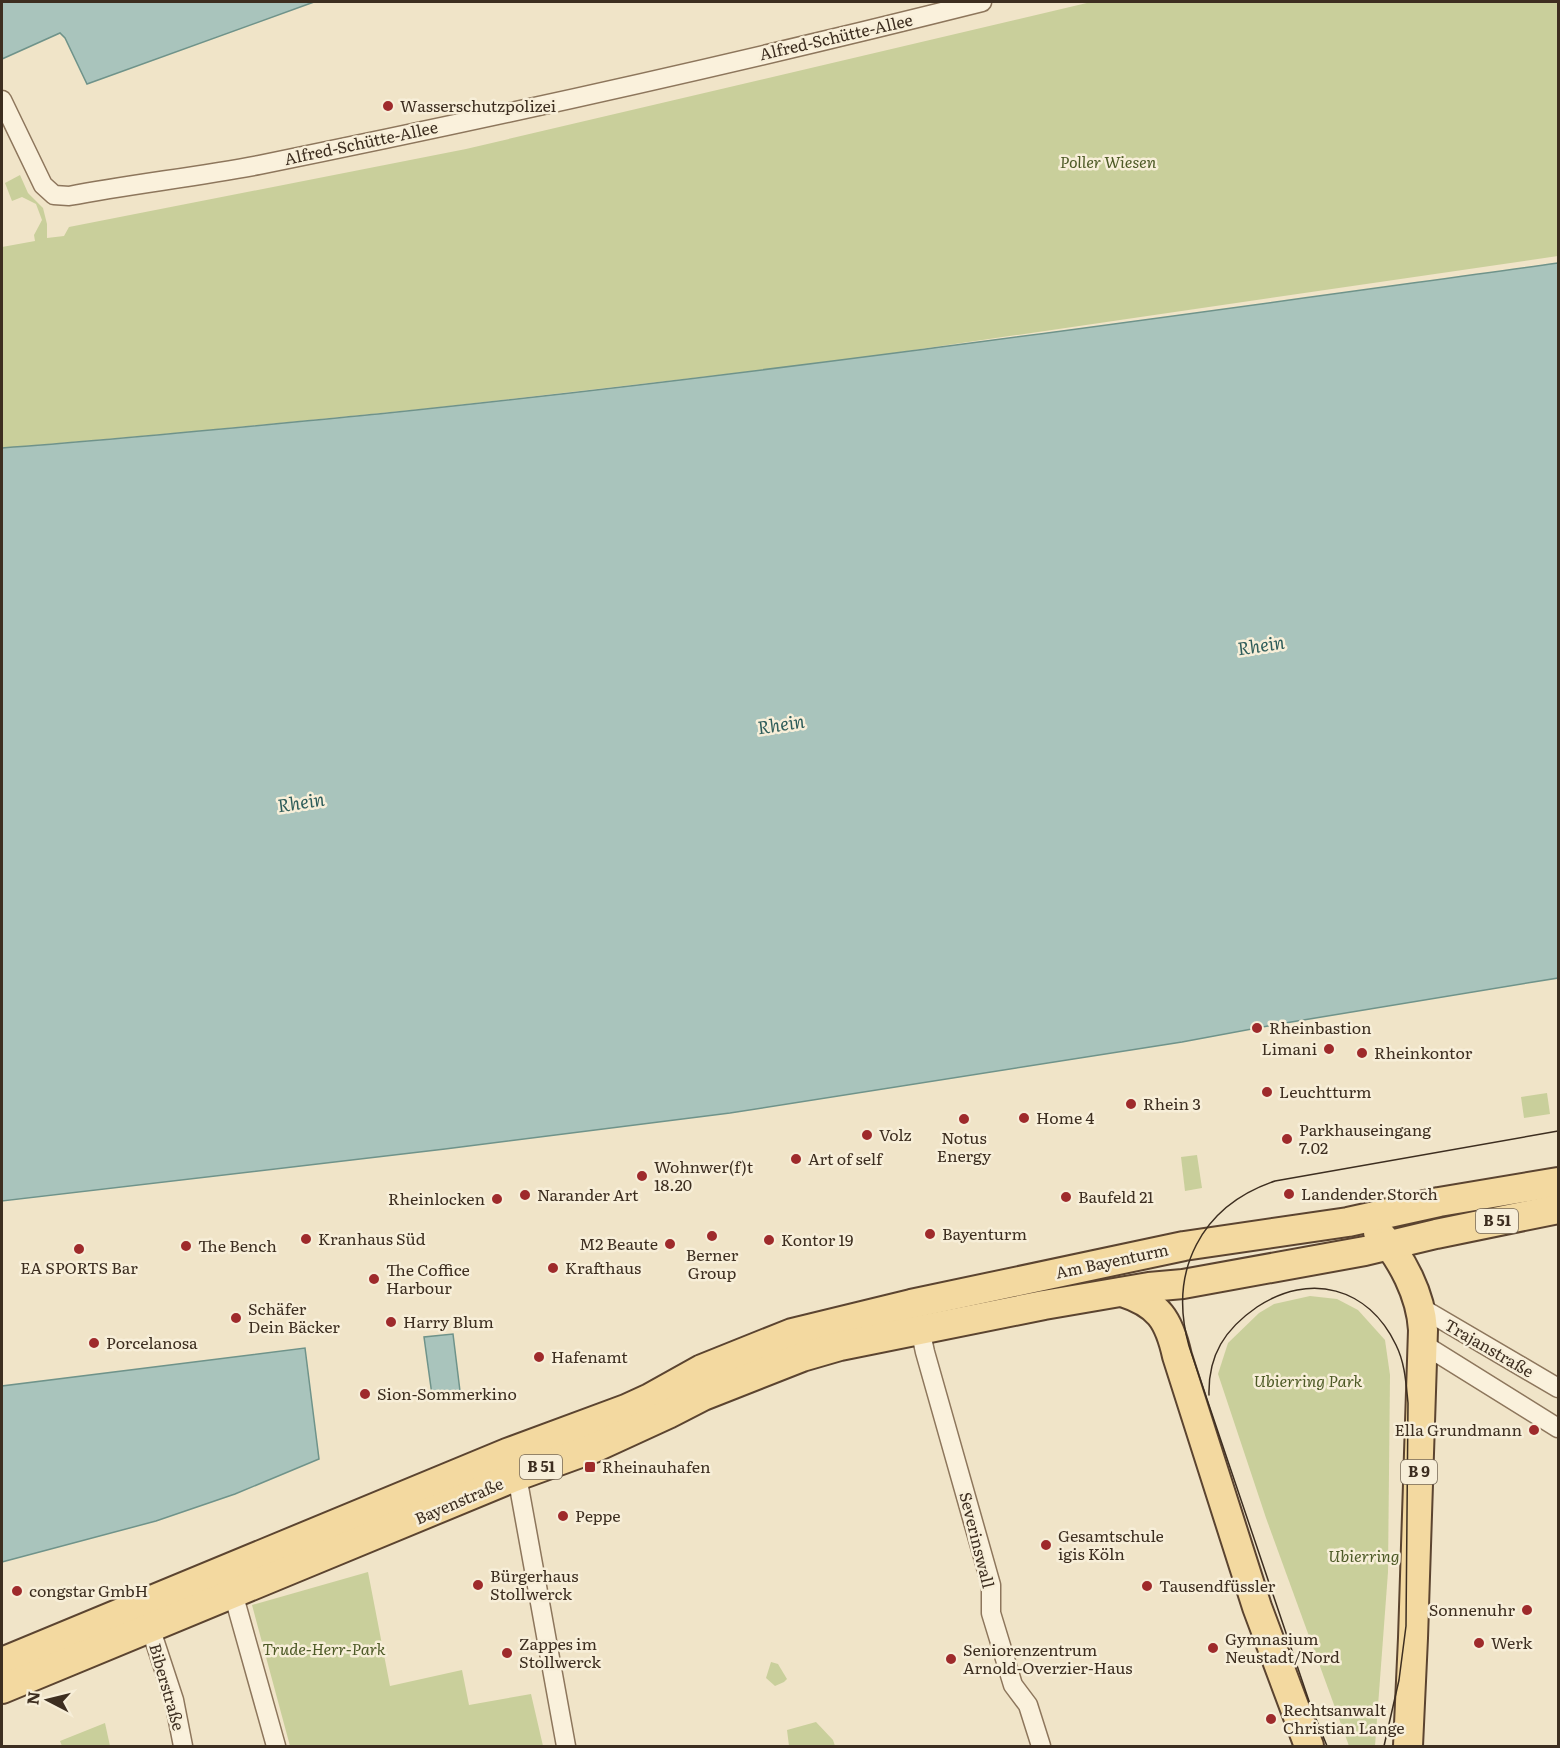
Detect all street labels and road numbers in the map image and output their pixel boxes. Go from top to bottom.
street label: Alfred-Schütte-Allee [757,7,915,65]
street label: Alfred-Schütte-Allee [282,114,440,170]
road number: B 51 [1476,1209,1518,1233]
street label: Am Bayenturm [1053,1236,1171,1284]
street label: Trajanstraße [1440,1312,1539,1382]
road number: B 51 [520,1455,562,1479]
road number: B 9 [1401,1460,1437,1484]
street label: Bayenstraße [411,1471,507,1530]
street label: Severinswall [954,1489,1002,1590]
street label: Biberstraße [144,1640,192,1733]

